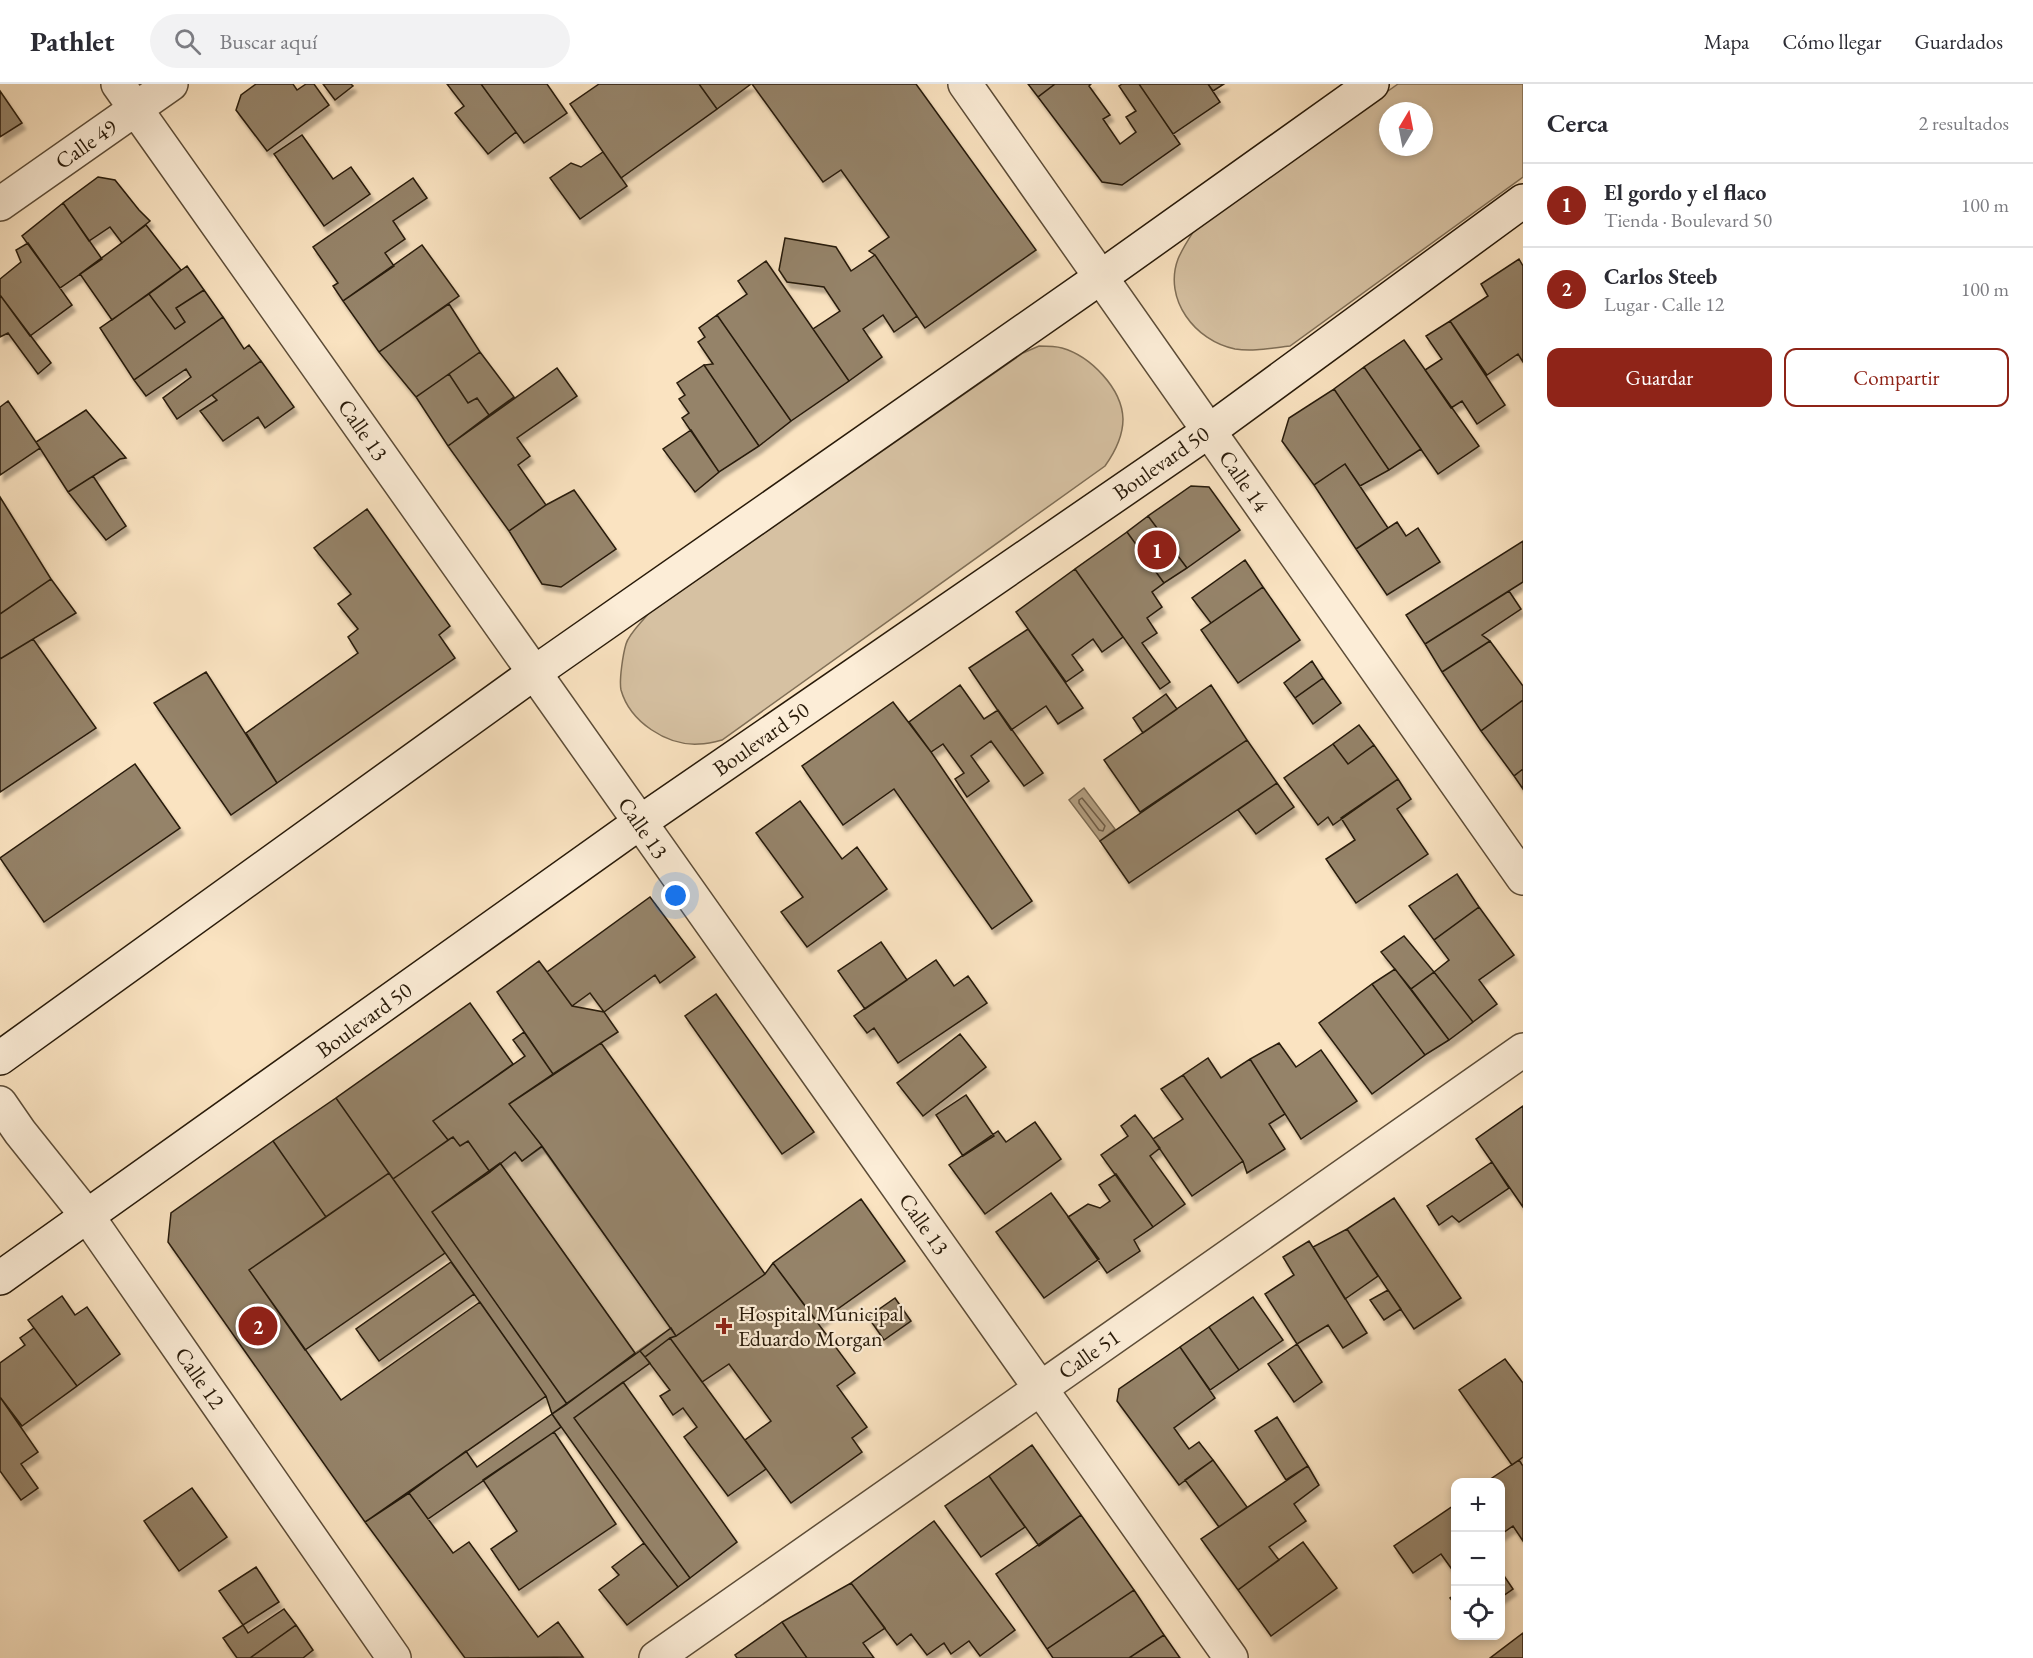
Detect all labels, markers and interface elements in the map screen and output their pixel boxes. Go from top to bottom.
search box [150,14,570,68]
text: Pathlet [30,23,114,59]
icon: search [171,25,204,58]
text: Buscar aquí [219,27,317,56]
text: Mapa [1704,28,1749,55]
text: Cómo llegar [1782,28,1881,55]
text: Guardados [1914,28,2003,55]
north arrow [1379,102,1433,156]
text: Cerca [1547,106,1608,140]
text: 2 resultados [1918,110,2009,136]
street label: Calle 49 [49,112,123,176]
text: El gordo y el flaco [1604,178,1766,207]
text: 1 [1561,192,1572,218]
text: 100 m [1961,192,2009,218]
text: Tienda · Boulevard 50 [1604,207,1772,233]
text: Carlos Steeb [1604,262,1717,291]
text: 2 [1561,276,1572,302]
text: 100 m [1961,276,2009,302]
text: Lugar · Calle 12 [1604,291,1724,317]
button: Guardar [1547,348,1772,407]
button: Compartir [1784,348,2009,407]
street label: Calle 13 [331,393,395,467]
street label: Boulevard 50 [1107,419,1215,507]
street label: Calle 14 [1212,444,1276,518]
pin: 1 [1138,528,1176,572]
street label: Boulevard 50 [707,695,815,783]
street label: Calle 13 [611,791,675,865]
your location [661,881,690,910]
street label: Boulevard 50 [310,975,418,1064]
street label: Calle 13 [892,1187,956,1261]
place label: Hospital Municipal Eduardo Morgan [738,1299,904,1353]
pin: 2 [238,1304,278,1348]
marker: Hospital Municipal Eduardo Morgan [715,1317,733,1335]
street label: Calle 51 [1052,1322,1126,1386]
street label: Calle 12 [168,1341,232,1415]
map controls [1451,1478,1505,1640]
button: + [1451,1478,1505,1532]
button: − [1451,1532,1505,1586]
button: locate [1451,1586,1505,1640]

